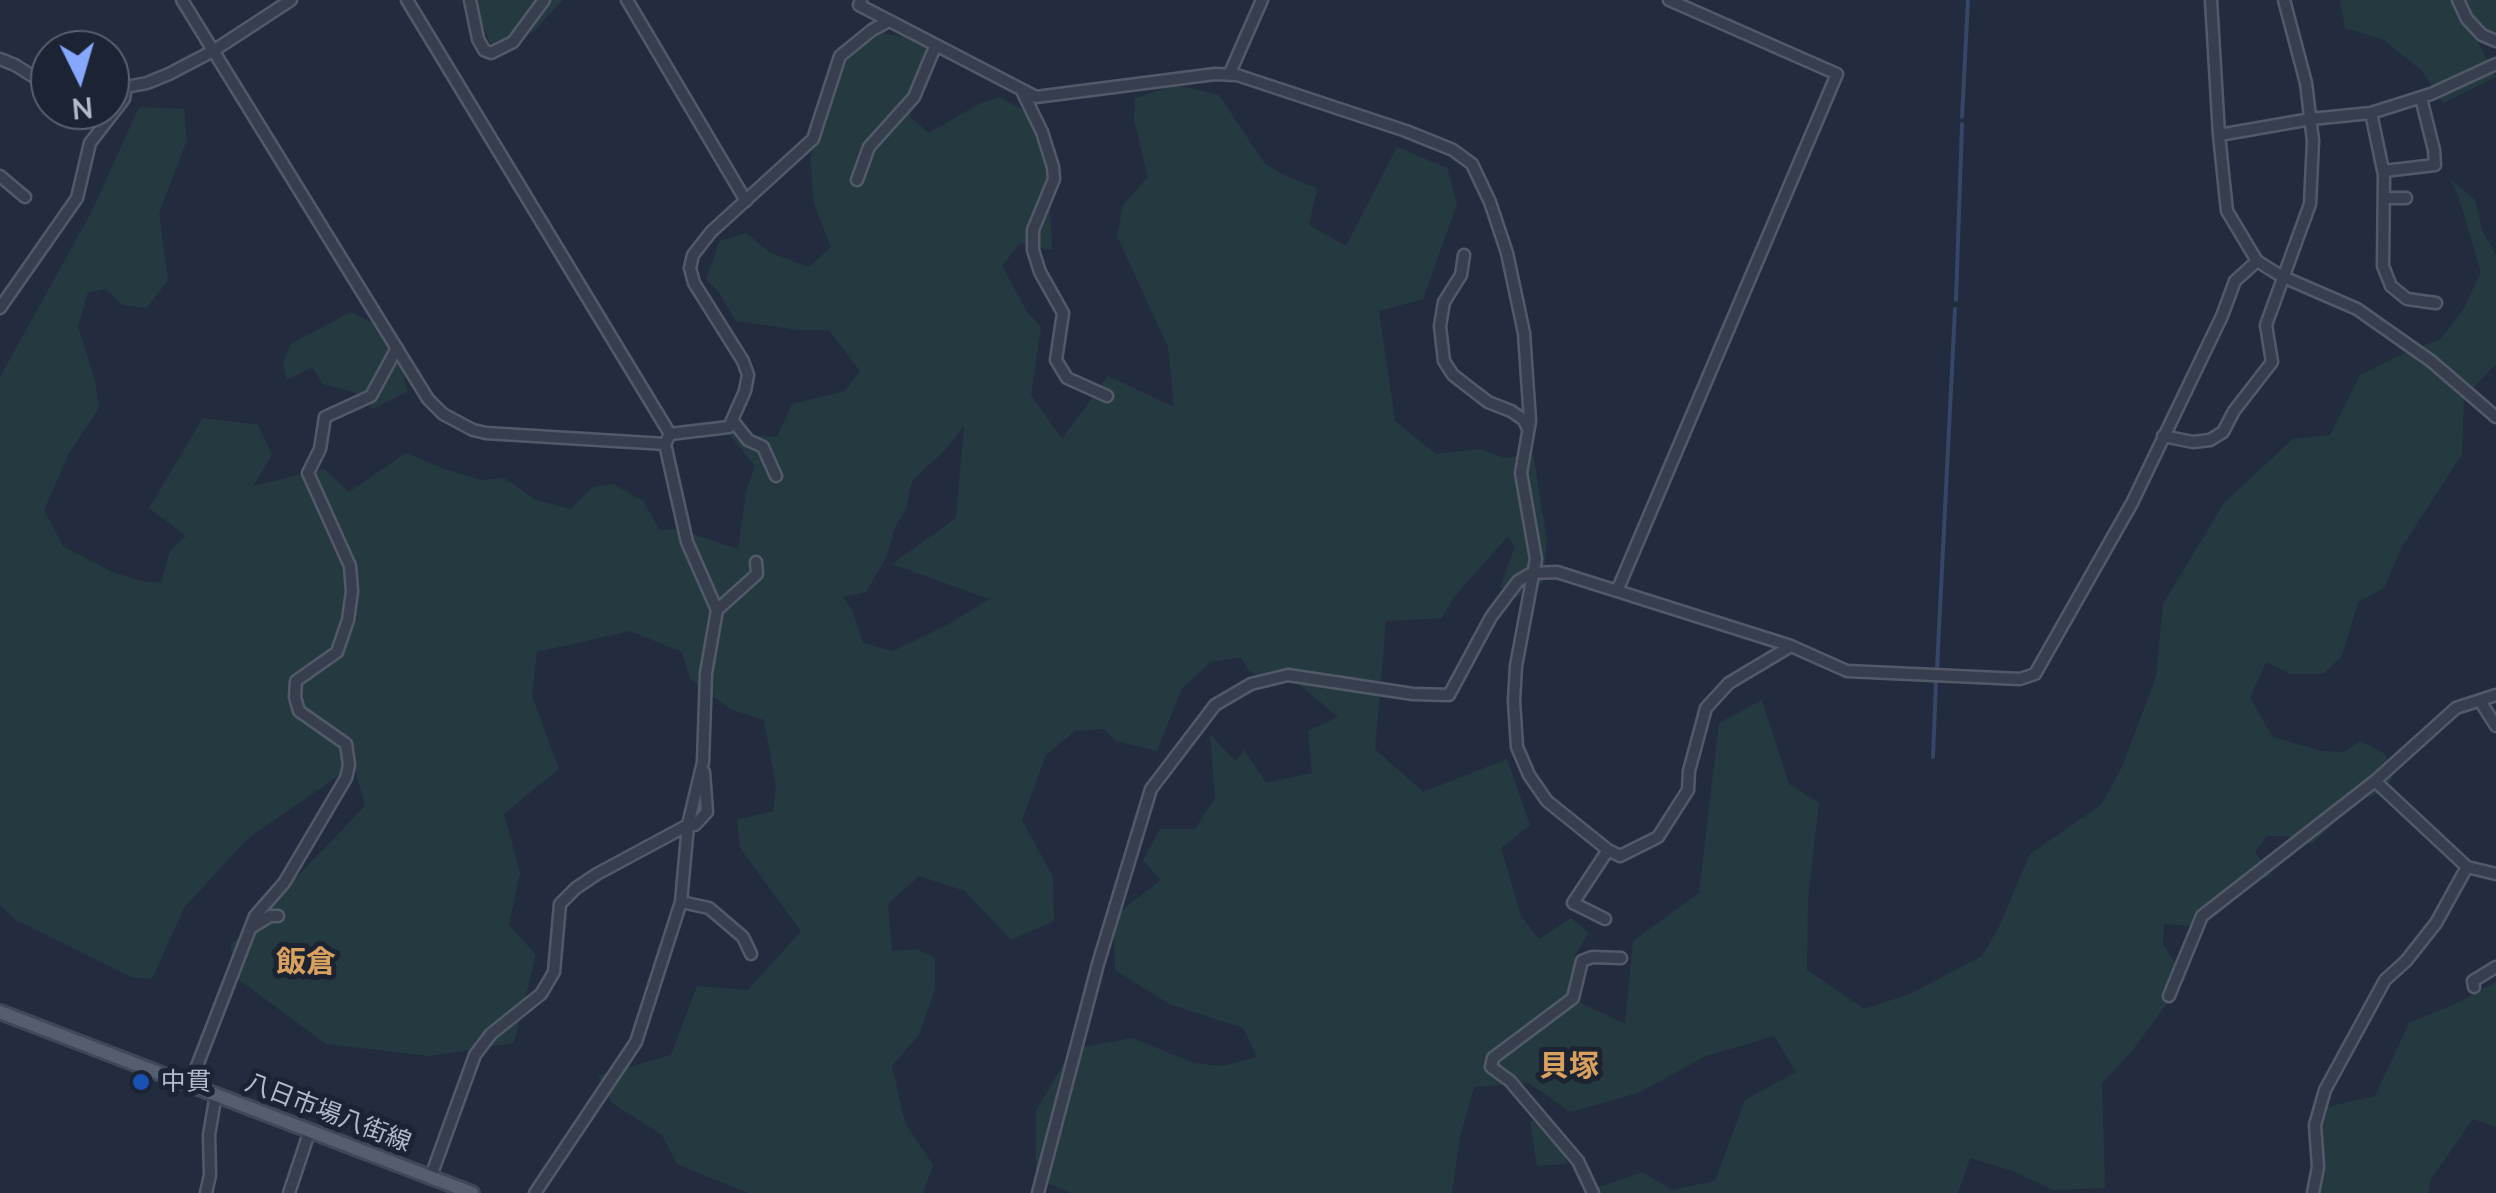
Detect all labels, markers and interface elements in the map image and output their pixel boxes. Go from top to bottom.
north arrow [30,30,130,130]
text: N [70,90,95,127]
district label: 飯倉 [276,945,336,981]
district label: 貝塚 [1539,1049,1599,1085]
place label: 中貫 [161,1067,211,1097]
street label: 八日市場八街線 [241,1068,415,1158]
marker: 中貫 [130,1071,152,1093]

